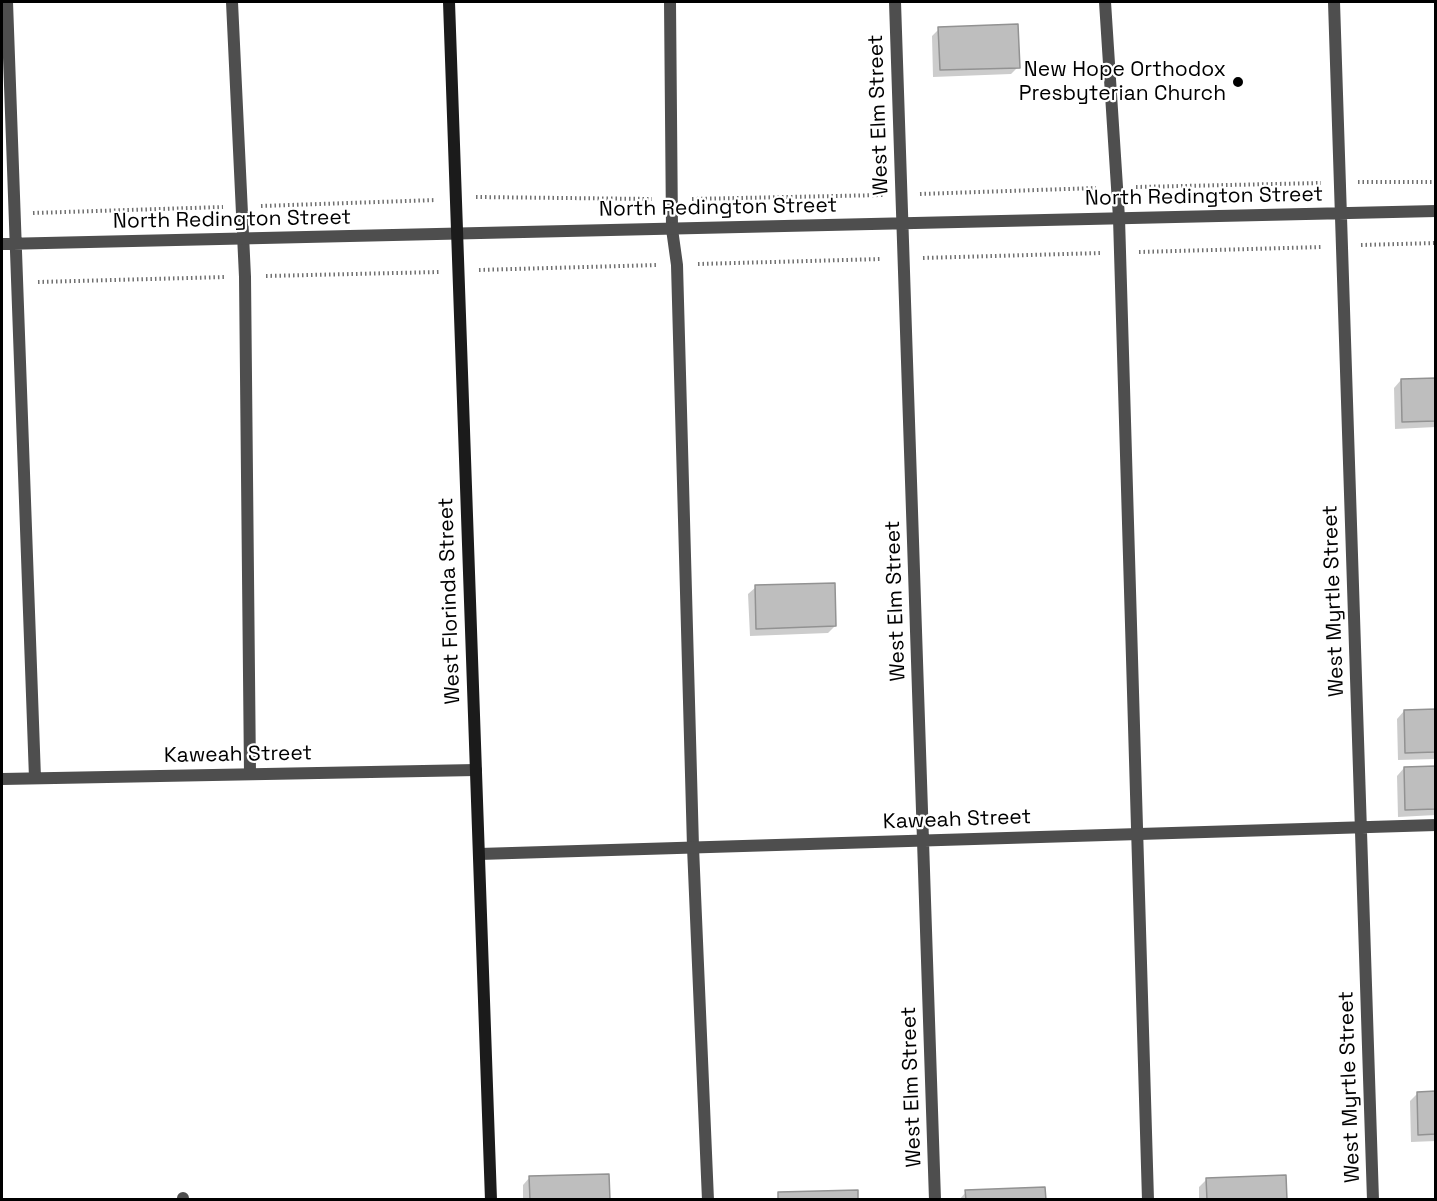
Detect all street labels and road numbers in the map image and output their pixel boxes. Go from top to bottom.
street label: West Elm Street [864,34,894,196]
street label: North Redington Street [1085,182,1323,212]
street label: North Redington Street [599,193,837,223]
street label: North Redington Street [113,205,351,235]
street label: West Florinda Street [434,497,466,705]
street label: West Myrtle Street [1318,505,1350,697]
street label: West Elm Street [881,520,911,682]
street label: Kaweah Street [164,741,312,769]
street label: Kaweah Street [882,805,1032,835]
street label: West Myrtle Street [1334,991,1366,1183]
street label: West Elm Street [897,1006,927,1168]

